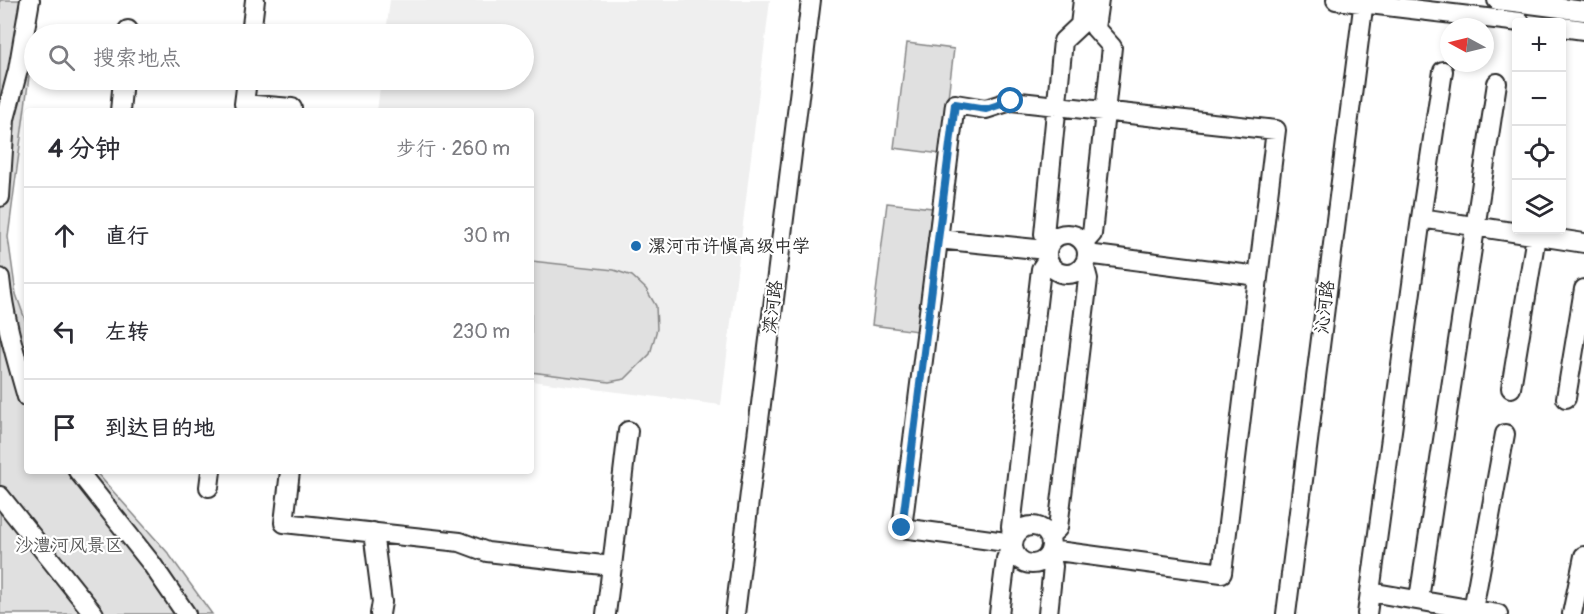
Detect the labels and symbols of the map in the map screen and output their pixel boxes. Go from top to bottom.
north arrow [1440,18,1494,72]
route start [997,87,1023,113]
place label: 漯河市许慎高级中学 [648,235,810,258]
marker: 漯河市许慎高级中学 [629,239,643,253]
street label: 滦河路 [758,279,788,335]
street label: 沁河路 [1310,279,1340,335]
route end [888,514,914,540]
park label: 沙澧河风景区 [15,534,123,557]

